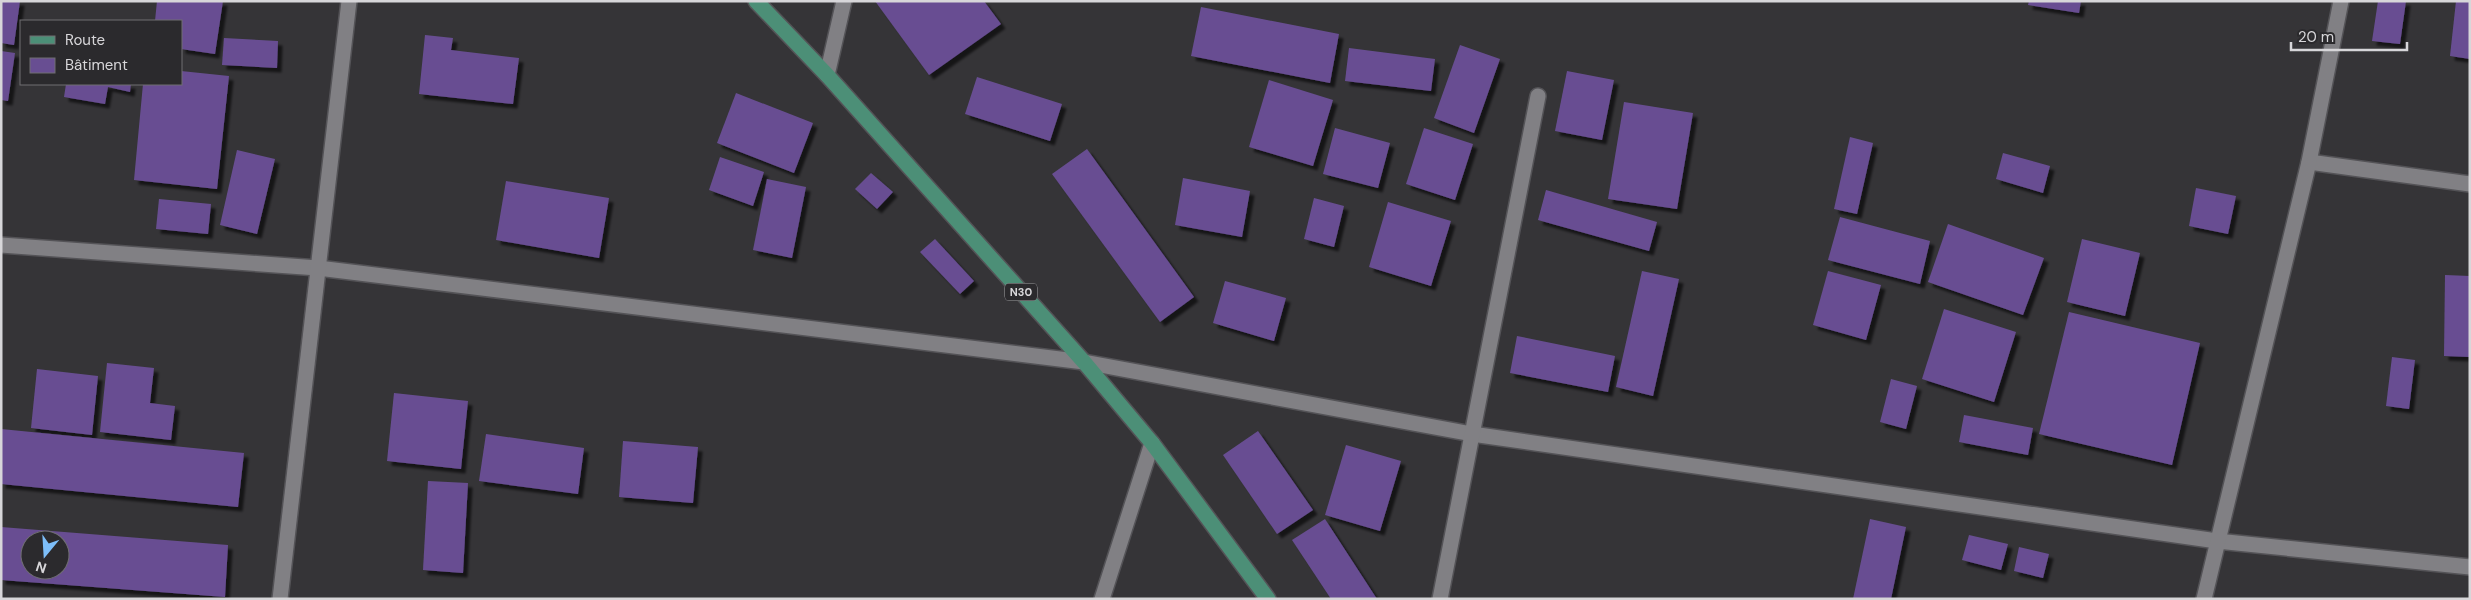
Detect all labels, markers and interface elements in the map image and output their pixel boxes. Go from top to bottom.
legend [20,20,182,85]
scale bar [2291,20,2407,52]
text: 20 m [2298,27,2334,47]
text: Route [65,30,105,50]
text: Bâtiment [65,55,128,75]
road number: N30 [1005,284,1037,300]
north arrow [20,530,70,580]
text: N [33,557,49,578]

